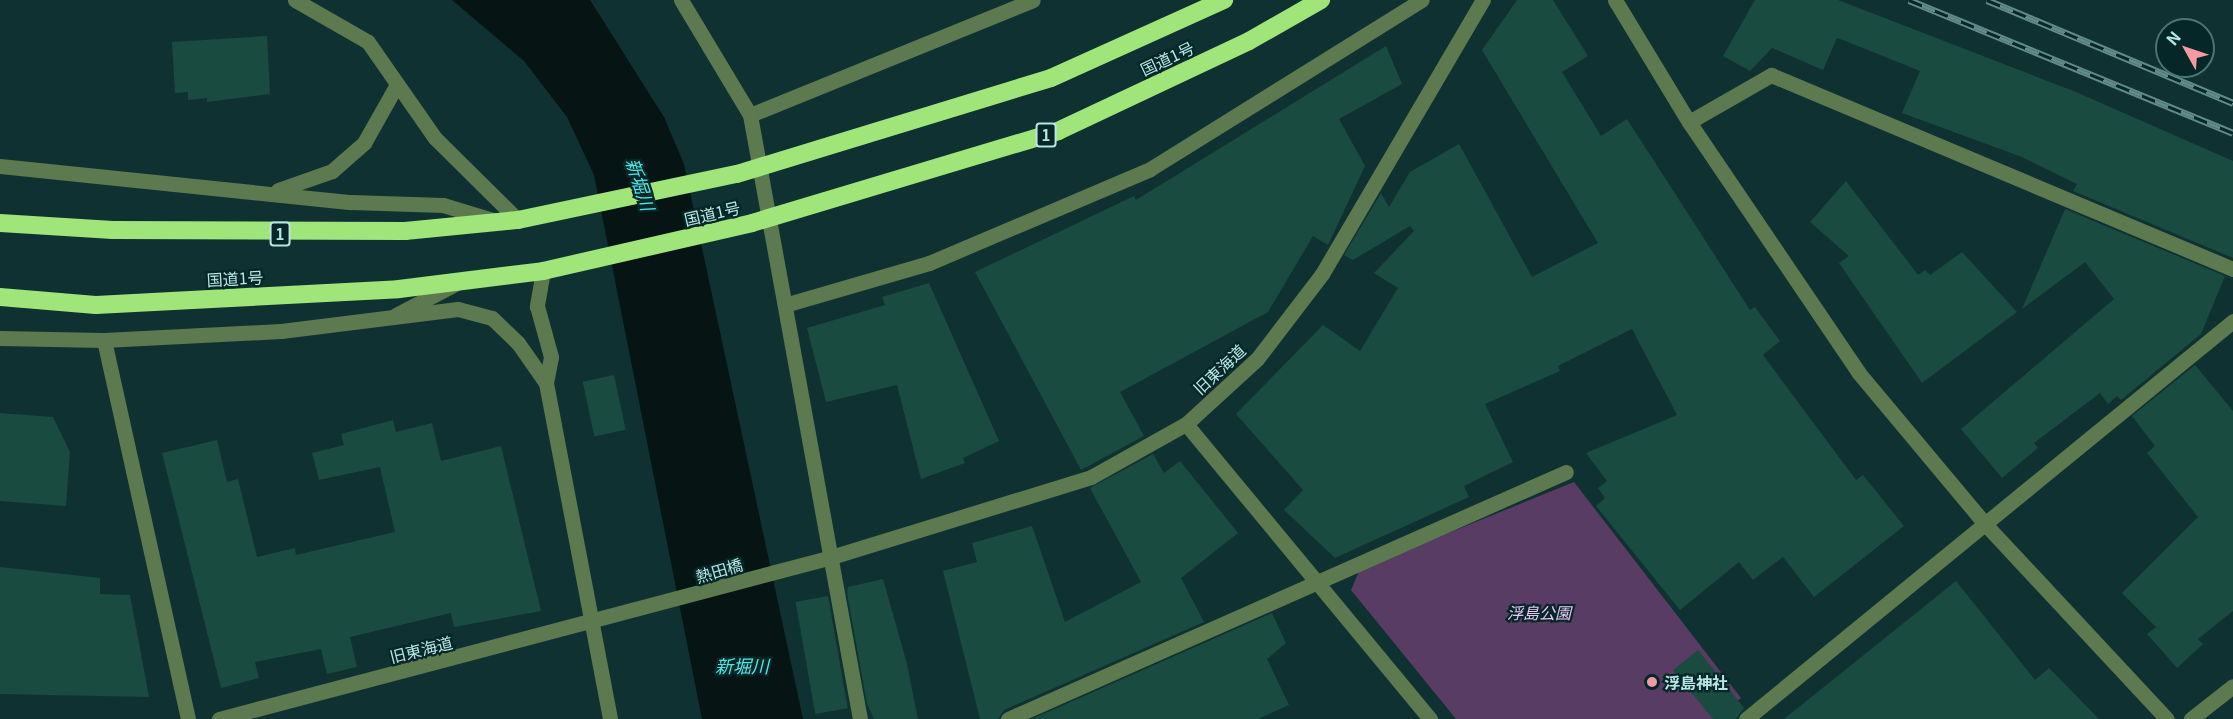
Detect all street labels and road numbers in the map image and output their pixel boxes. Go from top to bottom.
street label: 国道1号 [1137,37,1197,79]
road number: 1 [1036,123,1056,147]
street label: 国道1号 [682,197,742,229]
road number: 1 [270,222,290,246]
street label: 国道1号 [206,267,264,289]
street label: 旧東海道 [1189,340,1249,398]
street label: 熱田橋 [693,554,745,586]
street label: 旧東海道 [388,632,454,666]

